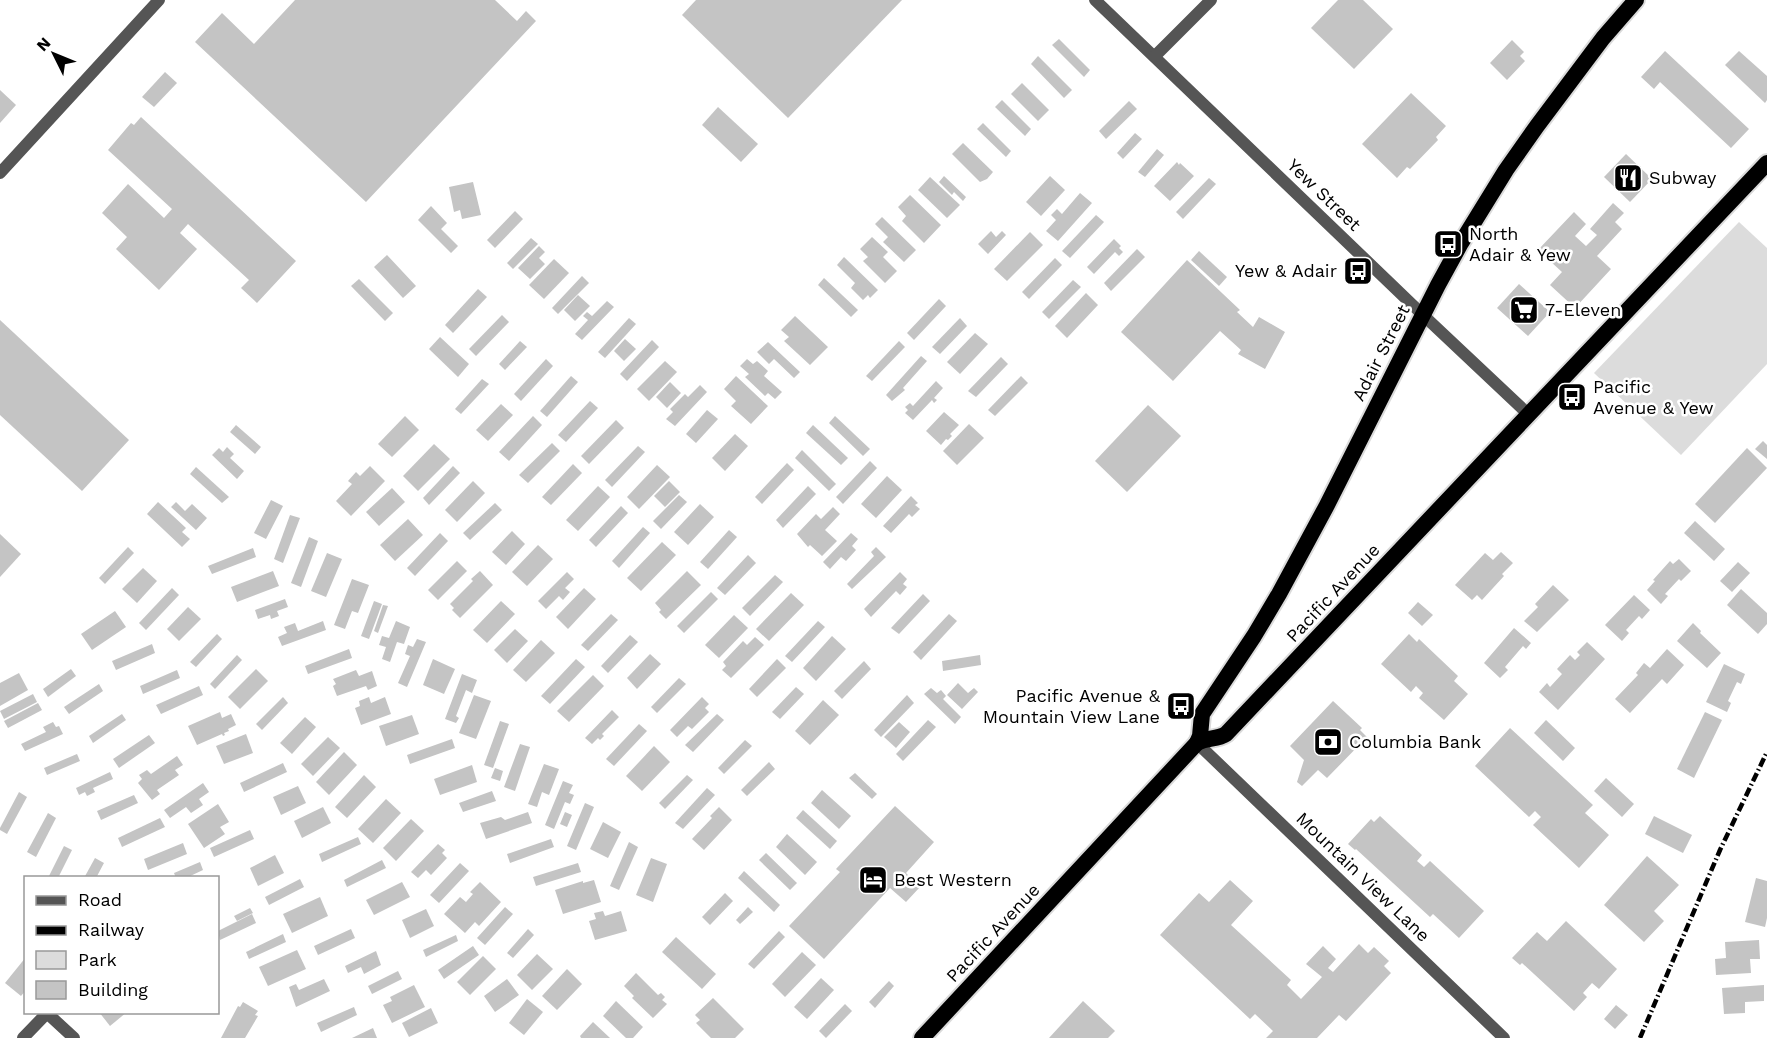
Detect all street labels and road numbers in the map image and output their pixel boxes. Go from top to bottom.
street label: Yew Street [1283,154,1366,235]
street label: Adair Street [1347,301,1414,404]
street label: Pacific Avenue [1282,539,1384,646]
street label: Mountain View Lane [1292,808,1434,946]
street label: Pacific Avenue [942,879,1044,986]

